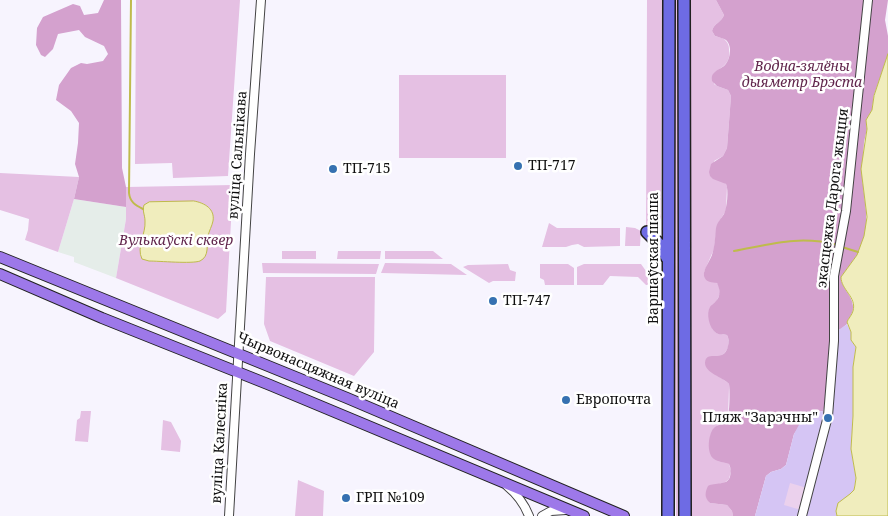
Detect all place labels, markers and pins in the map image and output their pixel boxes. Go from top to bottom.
place label: ТП-717 [528,158,576,174]
marker: ТП-717 [512,160,524,172]
place label: ТП-715 [343,161,391,177]
marker: ТП-715 [327,163,339,175]
place label: ТП-747 [503,293,551,309]
marker: ТП-747 [487,295,499,307]
place label: Европочта [576,392,651,408]
marker: Европочта [560,394,572,406]
place label: Пляж "Зарэчны" [702,410,818,426]
marker: Пляж "Зарэчны" [822,412,834,424]
place label: ГРП №109 [356,490,425,506]
marker: ГРП №109 [340,492,352,504]

